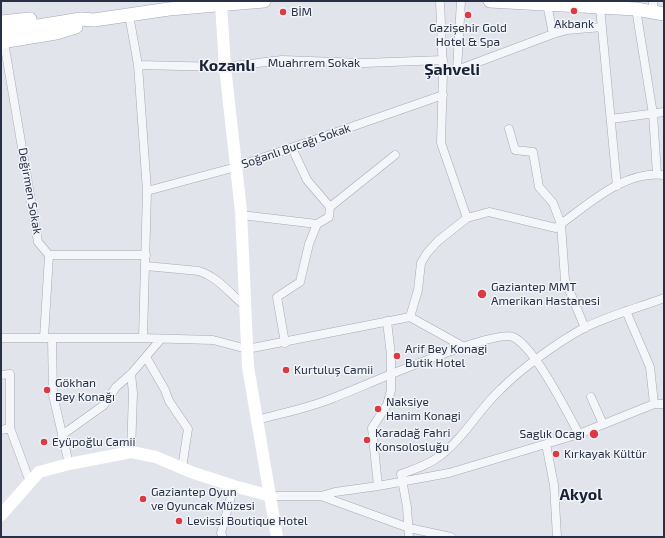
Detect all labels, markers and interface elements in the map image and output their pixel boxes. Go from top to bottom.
place label: BİM [291,5,312,19]
marker: Akbank [569,6,579,16]
marker: BİM [278,7,288,17]
marker: Gazişehir Gold Hotel & Spa [463,10,473,20]
place label: Akbank [554,17,594,31]
place label: Gazişehir Gold Hotel & Spa [429,21,507,49]
district label: Kozanlı [199,56,255,76]
street label: Muahrrem Sokak [268,56,360,70]
district label: Şahveli [424,60,480,80]
street label: Soğanlı Bucağı Sokak [240,121,352,171]
street label: Değirmen Sokak [15,146,45,236]
place label: Gaziantep MMT Amerikan Hastanesi [491,280,600,308]
marker: Gaziantep MMT Amerikan Hastanesi [476,288,488,300]
place label: Arif Bey Konagi Butik Hotel [405,342,487,370]
marker: Arif Bey Konagi Butik Hotel [392,351,402,361]
place label: Kurtuluş Camii [294,363,373,377]
marker: Kurtuluş Camii [281,365,291,375]
place label: Gökhan Bey Konağı [55,376,115,404]
marker: Gökhan Bey Konağı [42,385,52,395]
place label: Naksiye Hanim Konagi [386,395,461,423]
marker: Naksiye Hanim Konagi [373,404,383,414]
place label: Karadağ Fahri Konsolosluğu [375,426,450,454]
place label: Saglık Ocagı [519,427,585,441]
marker: Saglık Ocagı [588,428,600,440]
place label: Eyüpoğlu Camii [52,435,135,449]
marker: Karadağ Fahri Konsolosluğu [362,435,372,445]
marker: Eyüpoğlu Camii [39,437,49,447]
place label: Kırkayak Kültür [564,447,647,461]
marker: Kırkayak Kültür [551,449,561,459]
place label: Gaziantep Oyun ve Oyuncak Müzesi [151,485,255,513]
district label: Akyol [560,485,602,505]
marker: Gaziantep Oyun ve Oyuncak Müzesi [138,494,148,504]
place label: Levissi Boutique Hotel [187,514,308,528]
marker: Levissi Boutique Hotel [174,516,184,526]

